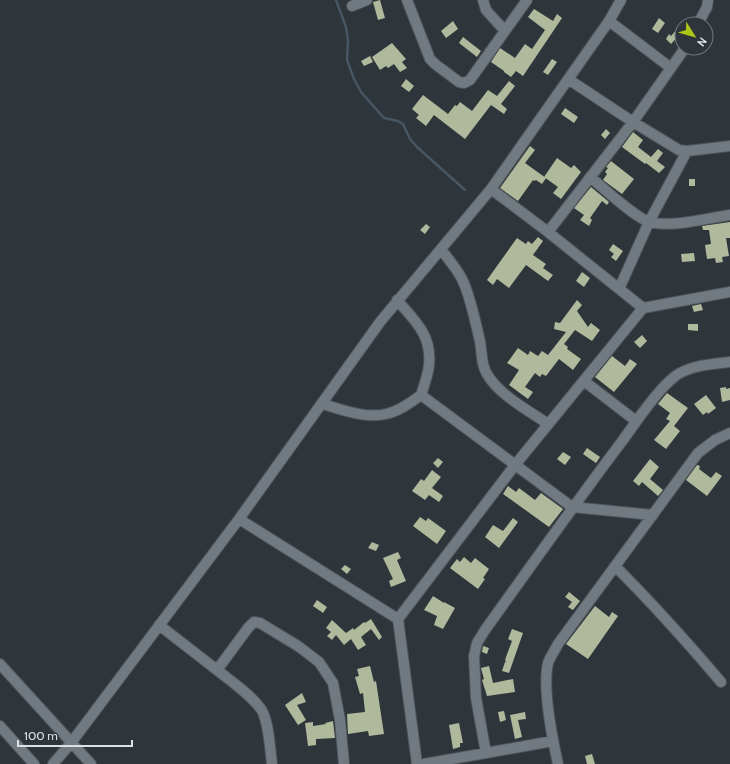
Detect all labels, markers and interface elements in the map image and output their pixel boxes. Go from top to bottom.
north arrow [674,16,714,56]
text: N [694,35,710,49]
scale bar [18,722,132,748]
text: 100 m [24,728,58,743]

